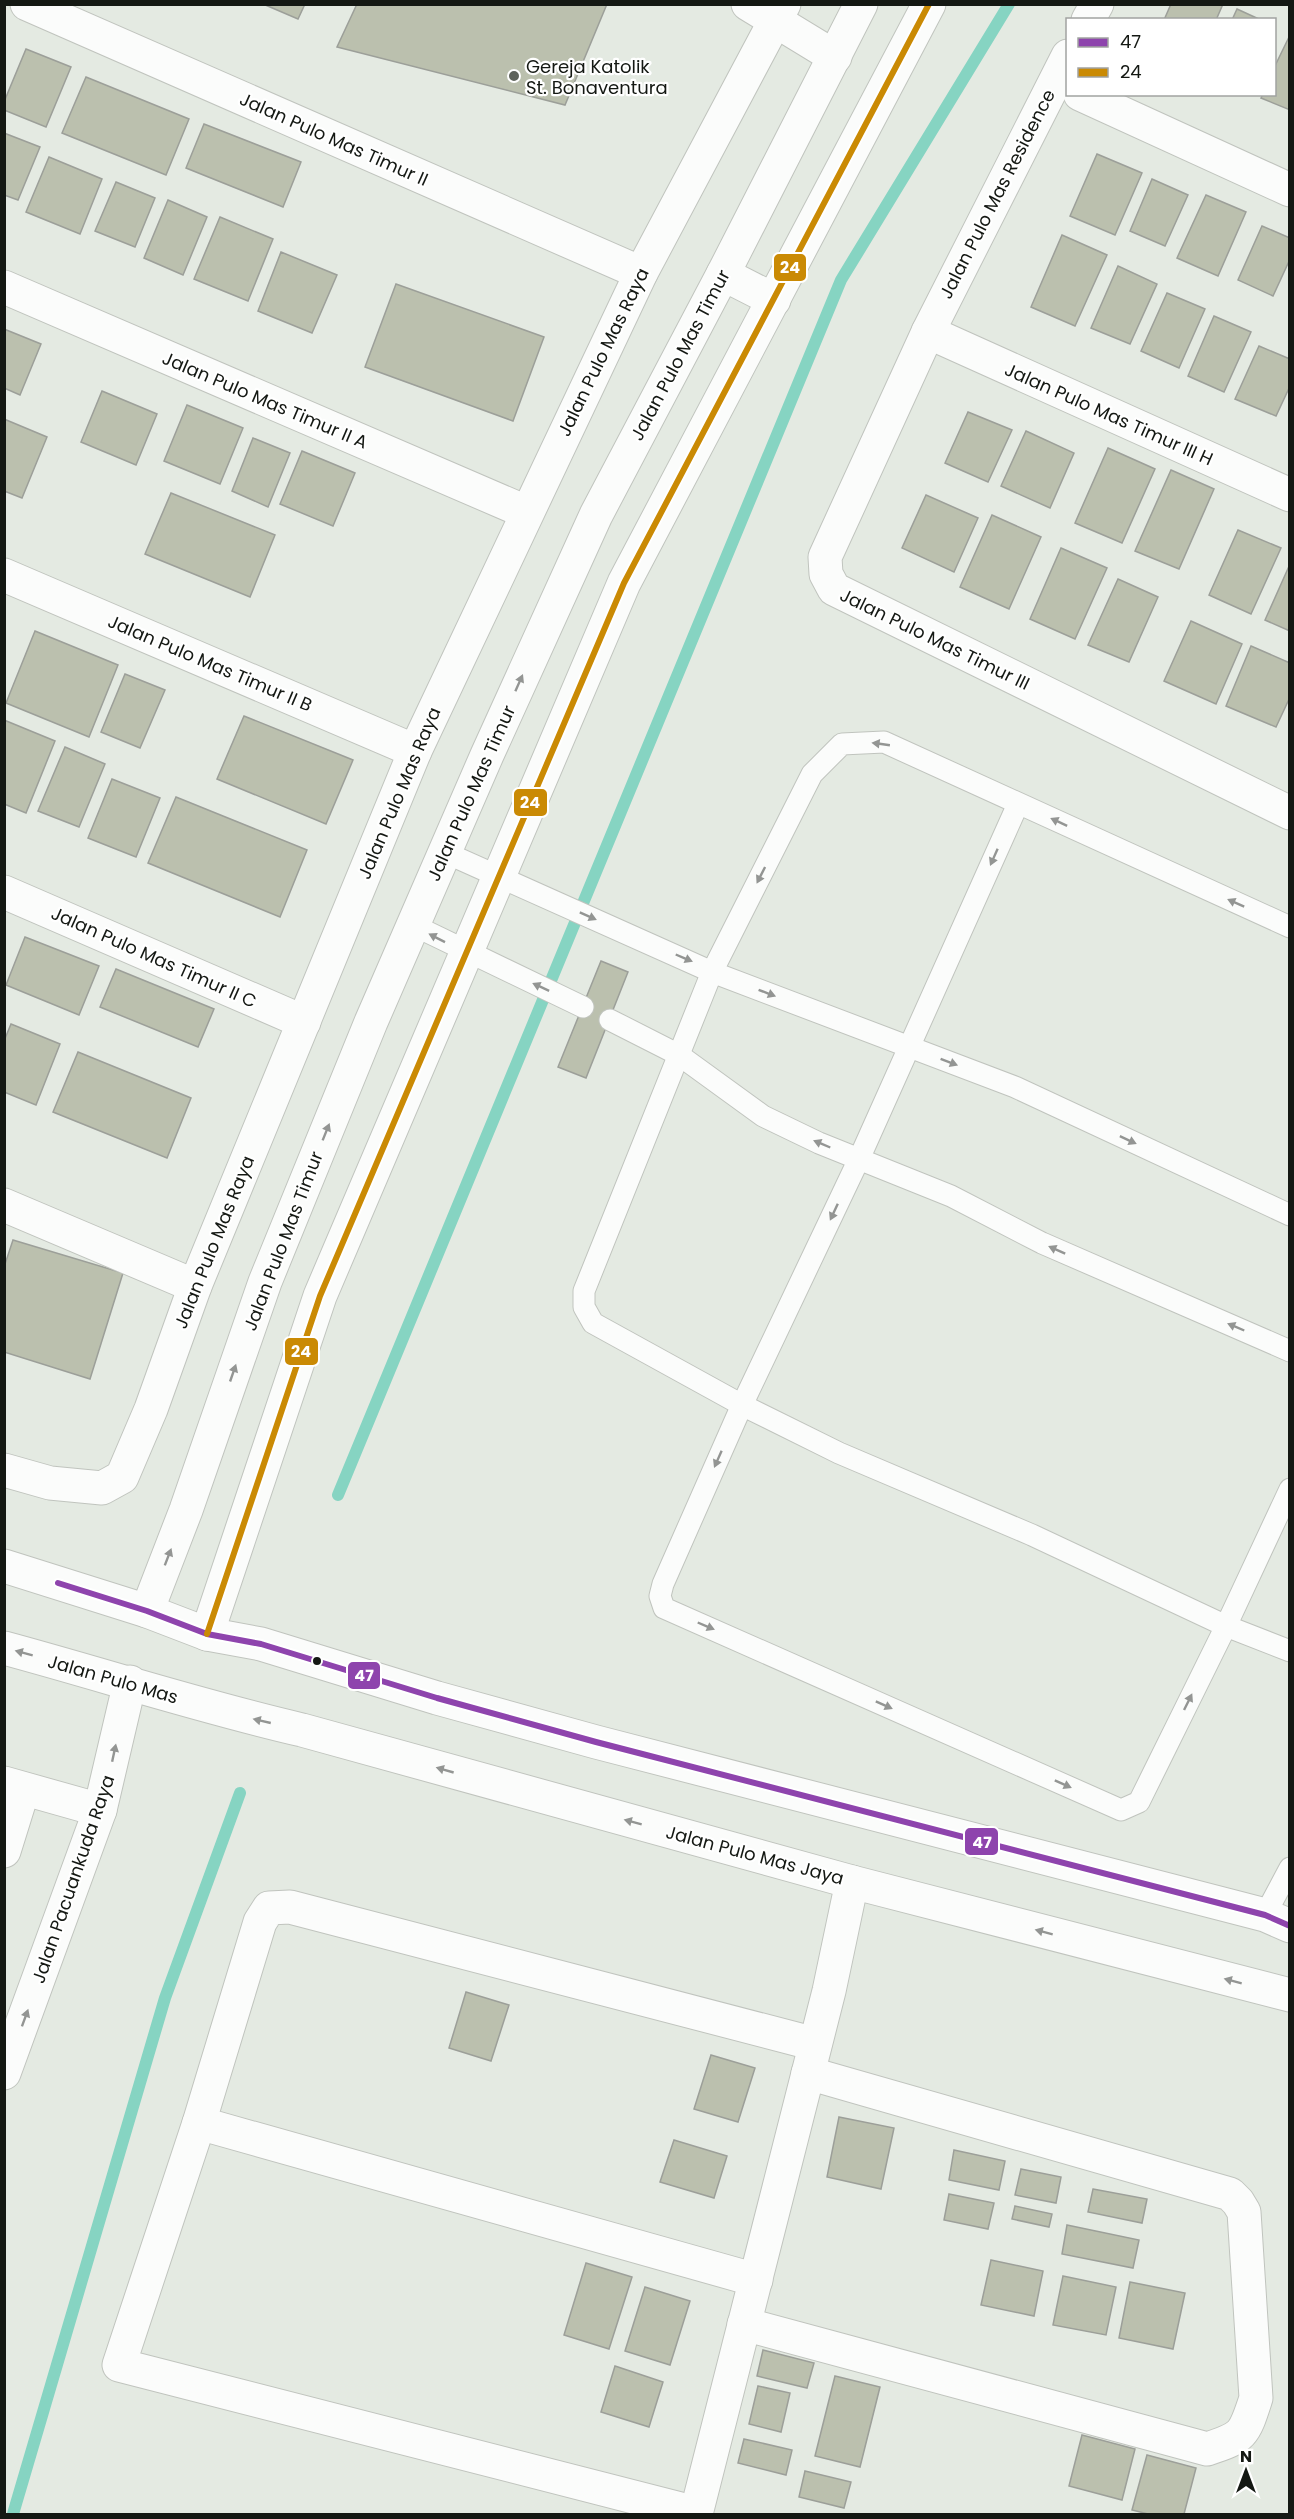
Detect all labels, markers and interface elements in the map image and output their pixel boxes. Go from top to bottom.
legend [1066,18,1276,96]
text: 47 [1120,29,1141,54]
place label: Gereja Katolik St. Bonaventura [526,54,668,100]
text: 24 [1120,59,1142,84]
marker: Gereja Katolik St. Bonaventura [507,69,521,83]
street label: Jalan Pulo Mas Residence [933,85,1061,303]
street label: Jalan Pulo Mas Timur II [236,86,432,192]
line badge: 24 [773,253,807,282]
text: 24 [780,256,800,279]
street label: Jalan Pulo Mas Raya [551,264,655,440]
street label: Jalan Pulo Mas Timur [624,265,736,445]
street label: Jalan Pulo Mas Timur II A [159,345,371,455]
street label: Jalan Pulo Mas Timur III H [1001,357,1217,471]
street label: Jalan Pulo Mas Timur III [836,582,1034,696]
street label: Jalan Pulo Mas Timur II B [104,609,316,717]
one-way arrow [515,675,524,692]
street label: Jalan Pulo Mas Timur [421,701,521,885]
street label: Jalan Pulo Mas Raya [351,703,447,883]
one-way arrow [871,739,890,749]
line badge: 24 [513,788,548,817]
text: 24 [520,791,540,814]
one-way arrow [1050,818,1067,827]
one-way arrow [989,848,998,866]
one-way arrow [756,867,766,884]
one-way arrow [1227,898,1245,908]
street label: Jalan Pulo Mas Timur II C [47,900,261,1014]
one-way arrow [579,912,597,921]
one-way arrow [429,933,446,942]
one-way arrow [675,954,693,963]
one-way arrow [533,983,550,992]
one-way arrow [758,988,776,998]
one-way arrow [940,1058,958,1068]
one-way arrow [321,1123,331,1141]
one-way arrow [1119,1135,1136,1144]
one-way arrow [813,1139,831,1148]
street label: Jalan Pulo Mas Timur [237,1148,329,1334]
street label: Jalan Pulo Mas Raya [168,1152,260,1332]
one-way arrow [830,1203,839,1220]
one-way arrow [1048,1244,1066,1254]
one-way arrow [1227,1322,1245,1332]
line badge: 24 [284,1337,319,1366]
text: 24 [291,1340,311,1363]
one-way arrow [229,1364,239,1382]
one-way arrow [714,1450,723,1467]
one-way arrow [164,1548,173,1566]
one-way arrow [697,1622,715,1631]
one-way arrow [15,1648,33,1657]
street label: Jalan Pulo Mas [45,1648,181,1710]
unlabelled marker [311,1655,323,1667]
line badge: 47 [347,1661,381,1690]
text: 47 [354,1664,374,1687]
one-way arrow [1183,1693,1193,1711]
one-way arrow [876,1700,894,1710]
one-way arrow [253,1715,271,1725]
one-way arrow [110,1744,119,1763]
one-way arrow [435,1765,453,1774]
street label: Jalan Pacuankuda Raya [26,1772,120,1986]
one-way arrow [1054,1779,1072,1789]
one-way arrow [623,1817,641,1826]
street label: Jalan Pulo Mas Jaya [663,1819,847,1891]
line badge: 47 [964,1827,999,1856]
text: 47 [972,1831,992,1854]
one-way arrow [1035,1926,1053,1936]
one-way arrow [1224,1975,1242,1985]
one-way arrow [20,2009,30,2027]
north arrow [1216,2441,1276,2501]
text: N [1240,2445,1252,2468]

